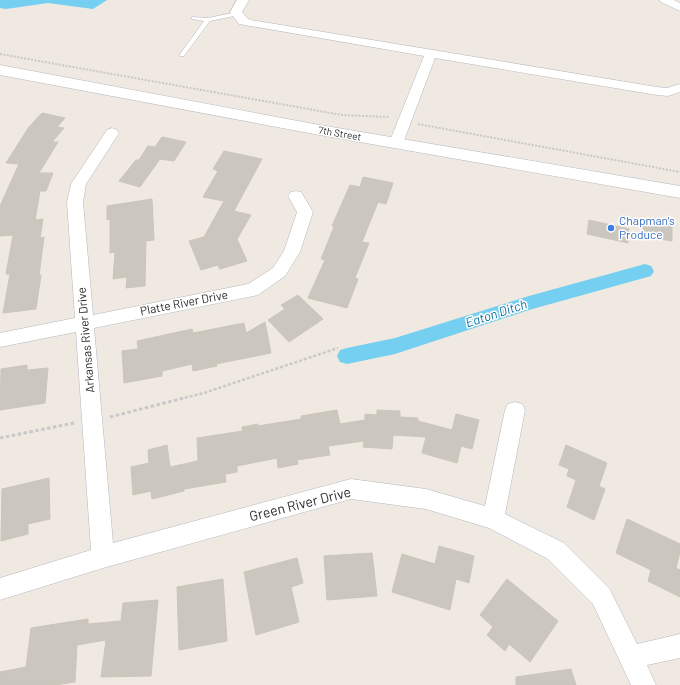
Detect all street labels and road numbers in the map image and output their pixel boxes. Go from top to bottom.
street label: 7th Street [318,123,363,143]
street label: Arkansas River Drive [73,287,97,394]
street label: Platte River Drive [139,287,229,317]
street label: Green River Drive [247,483,352,524]

